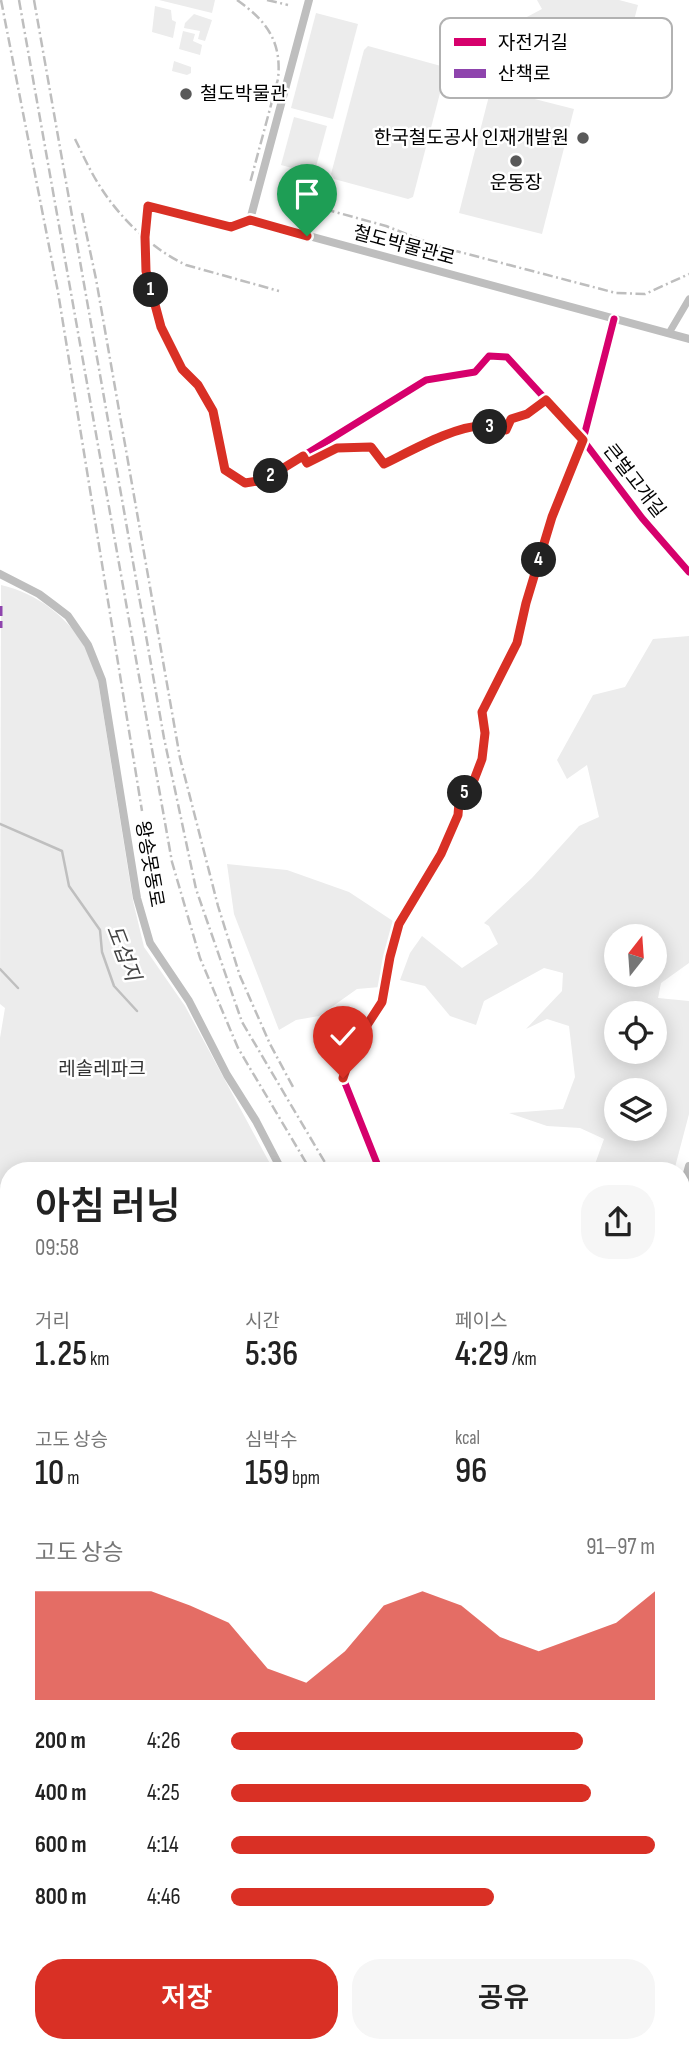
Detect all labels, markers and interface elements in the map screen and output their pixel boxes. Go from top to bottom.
legend [440,18,672,98]
text: 자전거길 [498,32,568,55]
text: 산책로 [498,63,550,86]
place label: 철도박물관 [200,83,287,106]
marker: 철도박물관 [178,86,194,102]
place label: 한국철도공사 인재개발원 [374,127,569,150]
marker: 한국철도공사 인재개발원 [575,130,591,146]
marker: 운동장 [508,153,524,169]
pin [277,164,337,236]
place label: 운동장 [490,172,542,195]
icon: arrive [288,175,326,213]
street label: 철도박물관로 [350,221,458,271]
pin: 1 [134,272,168,308]
text: 1 [147,278,154,301]
pin: 3 [472,410,508,444]
text: 3 [485,415,494,438]
street label: 큰벌고개길 [598,439,670,523]
pin: 2 [254,458,288,494]
text: 2 [266,464,275,487]
pin: 4 [522,542,556,578]
text: 4 [534,548,543,571]
pin: 5 [448,776,482,810]
text: 5 [460,781,469,804]
street label: 왕송못동로 [130,819,168,909]
water label: 도섭지 [101,921,146,986]
north arrow [604,924,667,987]
map controls [604,924,667,1141]
button: locate [604,1001,667,1064]
pin [313,1006,373,1078]
icon: check [324,1017,362,1055]
park label: 레솔레파크 [58,1058,146,1081]
button: layers [604,1078,667,1141]
text: 아침 러닝 [35,1185,181,1230]
button: share [581,1185,655,1259]
text: 09:58 [35,1234,79,1262]
text: 거리 [35,1310,70,1333]
text: 시간 [245,1310,280,1333]
text: 페이스 [455,1310,507,1333]
text: 1.25 [35,1333,87,1376]
text: 5:36 [245,1333,298,1376]
text: 4:29 [455,1333,509,1376]
text: km [87,1348,110,1371]
text: /km [509,1348,537,1371]
text: kcal [455,1427,480,1450]
text: 고도 상승 [35,1429,108,1452]
text: 심박수 [245,1429,297,1452]
text: 96 [455,1450,487,1493]
text: 10 [35,1452,64,1495]
text: 159 [245,1452,289,1495]
text: m [64,1467,80,1490]
text: bpm [289,1467,320,1490]
text: 91–97 m [586,1533,655,1561]
text: 고도 상승 [35,1539,123,1567]
text: 200 m [35,1727,86,1755]
text: 4:26 [147,1727,181,1755]
text: 400 m [35,1779,86,1807]
text: 4:25 [147,1779,180,1807]
text: 600 m [35,1831,87,1859]
text: 4:14 [147,1831,179,1859]
text: 800 m [35,1883,87,1911]
text: 4:46 [147,1883,181,1911]
button: 저장 [35,1959,338,2039]
button: 공유 [352,1959,655,2039]

